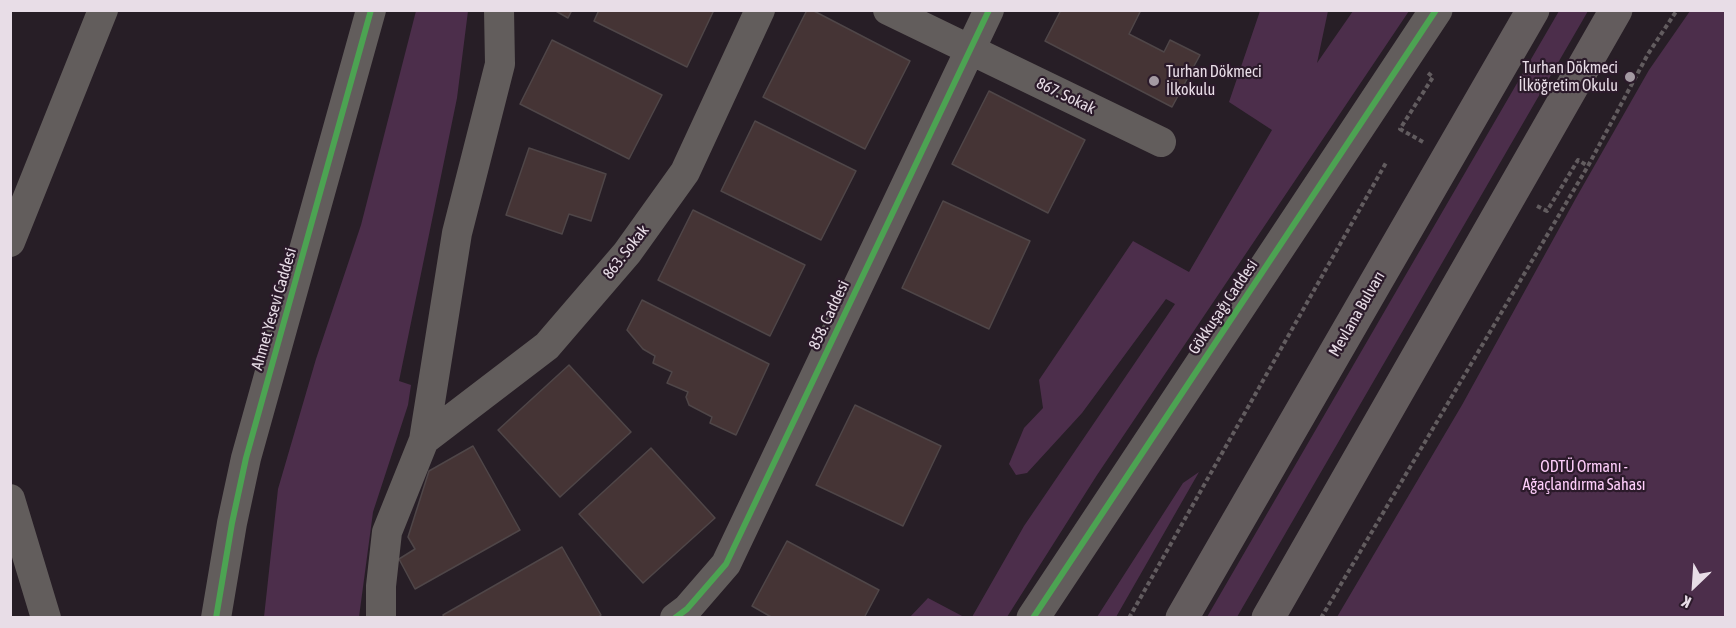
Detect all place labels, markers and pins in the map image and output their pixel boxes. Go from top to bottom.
place label: Turhan Dökmeci İlköğretim Okulu [1518,58,1618,96]
place label: Turhan Dökmeci İlkokulu [1166,62,1262,100]
marker: Turhan Dökmeci İlköğretim Okulu [1623,70,1637,84]
marker: Turhan Dökmeci İlkokulu [1147,74,1161,88]

